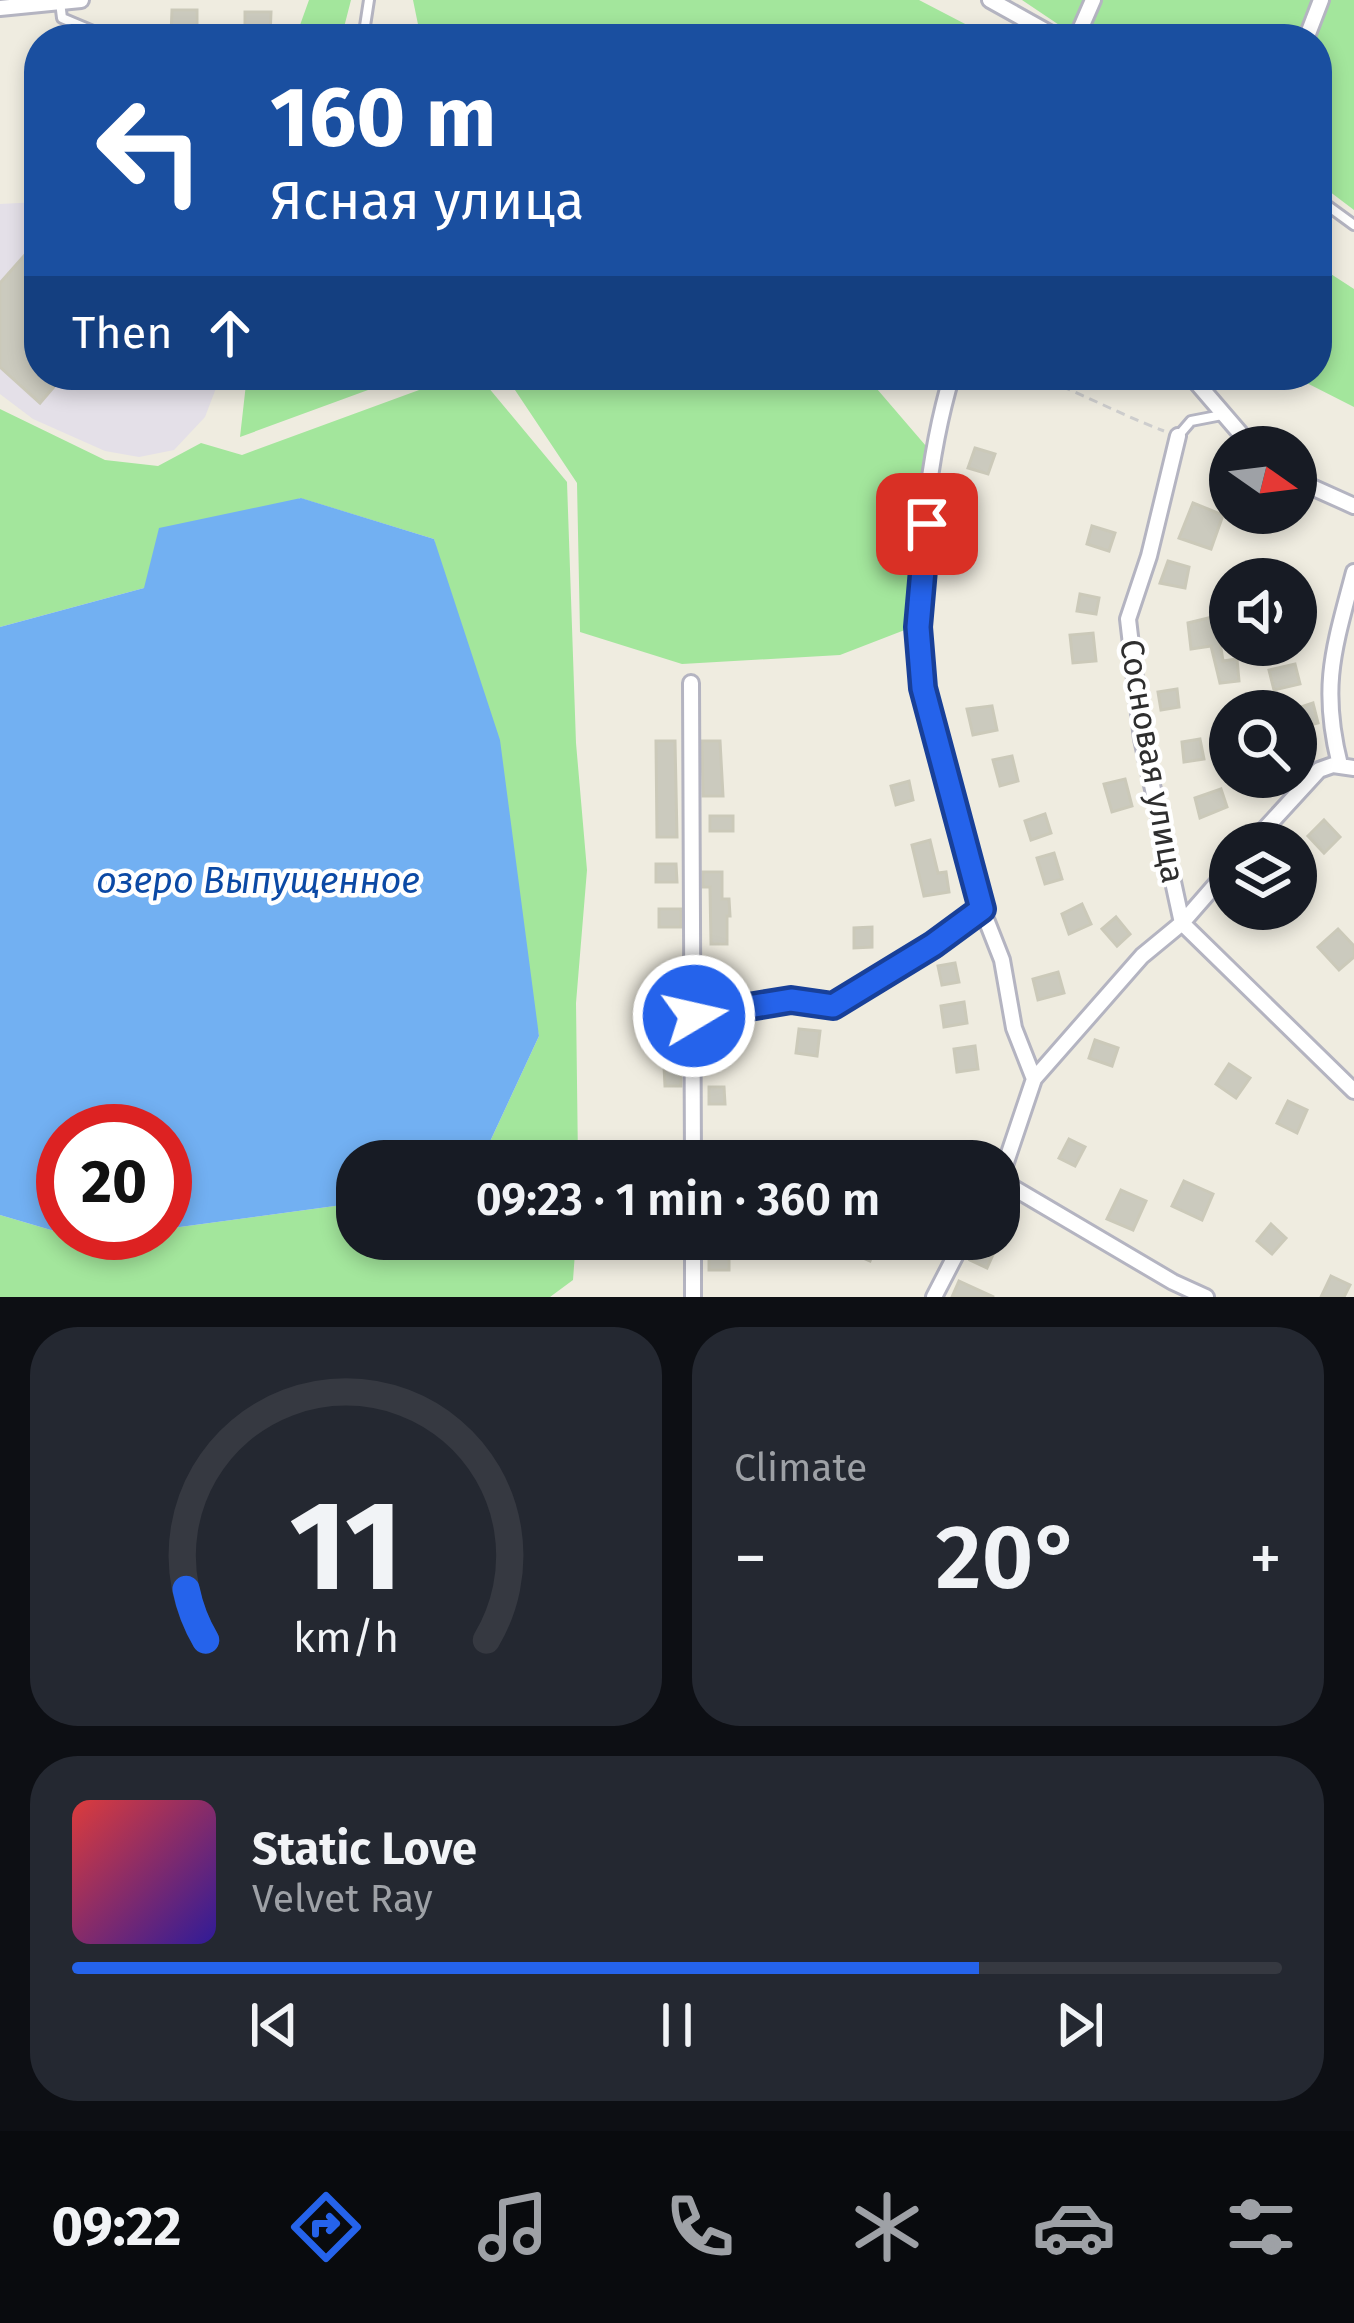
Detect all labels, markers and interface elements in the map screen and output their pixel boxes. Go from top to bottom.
text: 160 m [270,67,496,168]
icon: left [72,72,228,228]
text: Ясная улица [270,169,584,233]
icon: ahead [197,300,263,366]
text: Then [72,306,173,360]
north arrow [1209,426,1317,534]
map controls [1209,426,1317,930]
pin [876,473,978,575]
icon: arrive [894,491,960,557]
button: sound [1209,558,1317,666]
street label: Сосновая улица [1111,636,1193,886]
button: search [1209,690,1317,798]
button: layers [1209,822,1317,930]
water label: озеро Выпущенное [96,859,420,903]
position arrow [631,953,757,1079]
speed limit sign: 20 [36,1104,192,1260]
text: 09:23 · 1 min · 360 m [476,1173,880,1227]
text: Climate [734,1445,867,1491]
text: 11 [289,1472,403,1622]
text: 20° [935,1504,1081,1612]
text: − [734,1519,767,1598]
text: + [1249,1519,1282,1598]
text: km/h [293,1611,399,1662]
text: Static Love [252,1822,477,1876]
text: Velvet Ray [252,1876,433,1922]
icon: previous [241,1992,307,2058]
icon: pause [644,1992,710,2058]
icon: next [1047,1992,1113,2058]
icon: directions [284,2185,368,2269]
icon: music [471,2185,555,2269]
icon: phone [658,2185,742,2269]
icon: climate [845,2185,929,2269]
icon: car [1032,2185,1116,2269]
icon: filters [1219,2185,1303,2269]
text: 09:22 [51,2195,182,2259]

